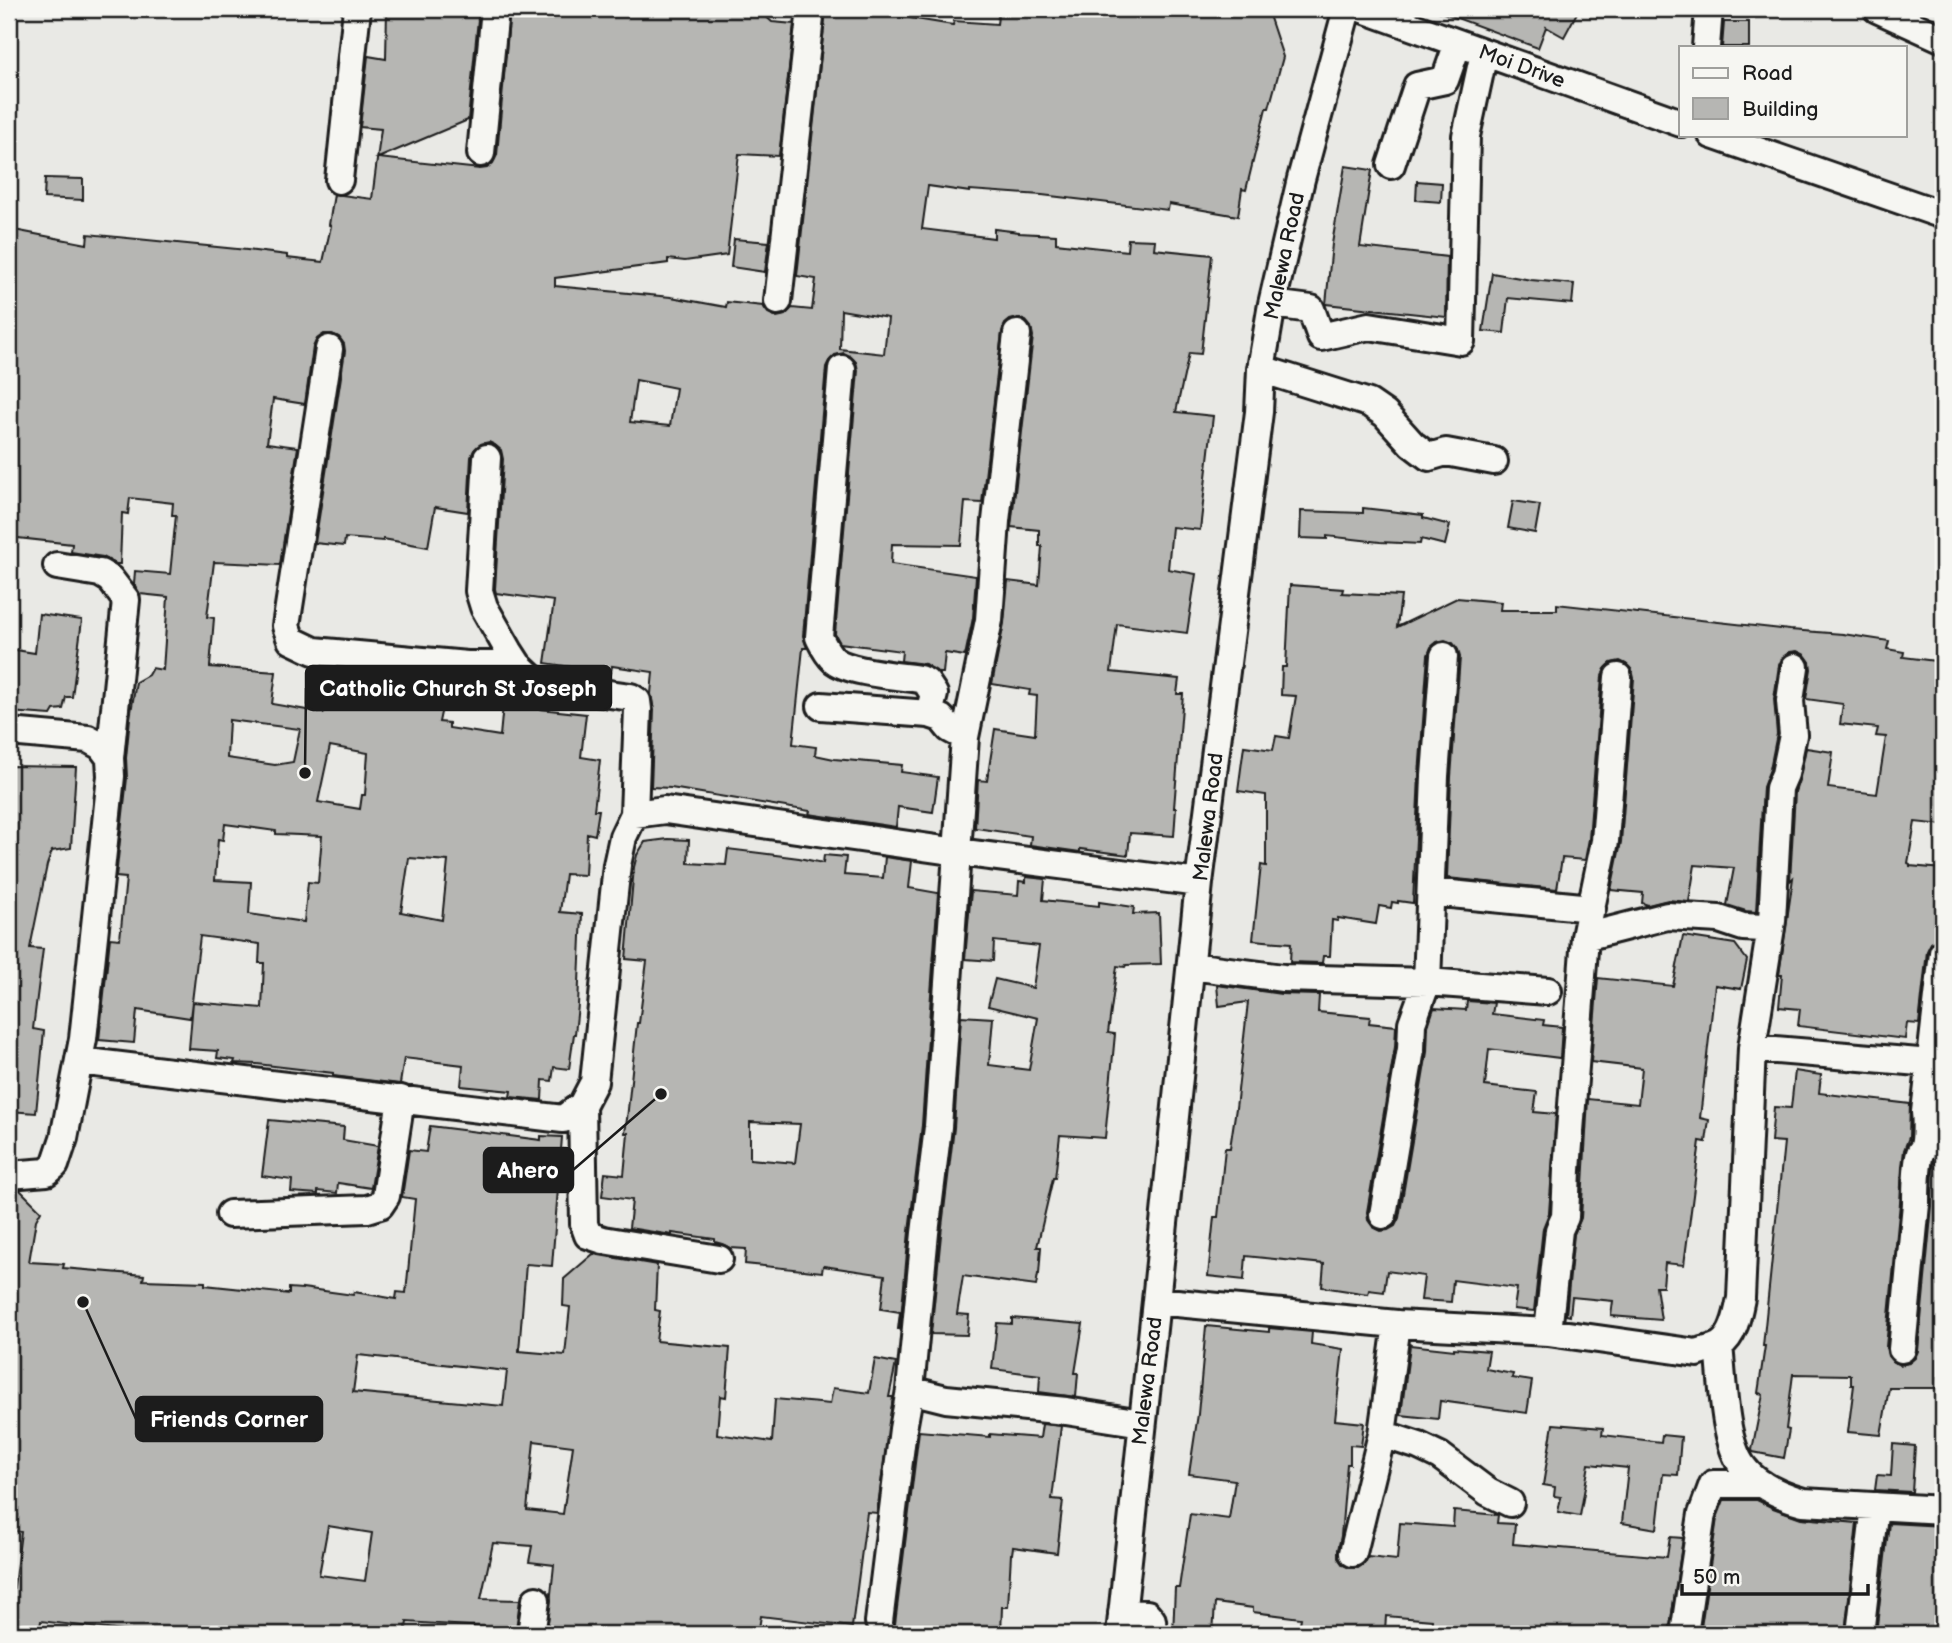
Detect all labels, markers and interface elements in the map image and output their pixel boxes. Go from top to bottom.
street label: Moi Drive [1475,39,1568,94]
legend [1679,46,1906,136]
text: Road [1742,61,1793,86]
text: Building [1742,97,1818,122]
street label: Malewa Road [1259,190,1310,322]
callout: Catholic Church St Joseph [306,666,611,710]
text: Catholic Church St Joseph [319,675,597,703]
street label: Malewa Road [1188,751,1229,883]
callout: Ahero [484,1148,573,1192]
text: Ahero [496,1157,559,1185]
street label: Malewa Road [1127,1315,1168,1447]
callout: Friends Corner [136,1397,322,1441]
text: Friends Corner [150,1406,309,1434]
scale bar [1682,1552,1868,1596]
text: 50 m [1693,1565,1740,1590]

